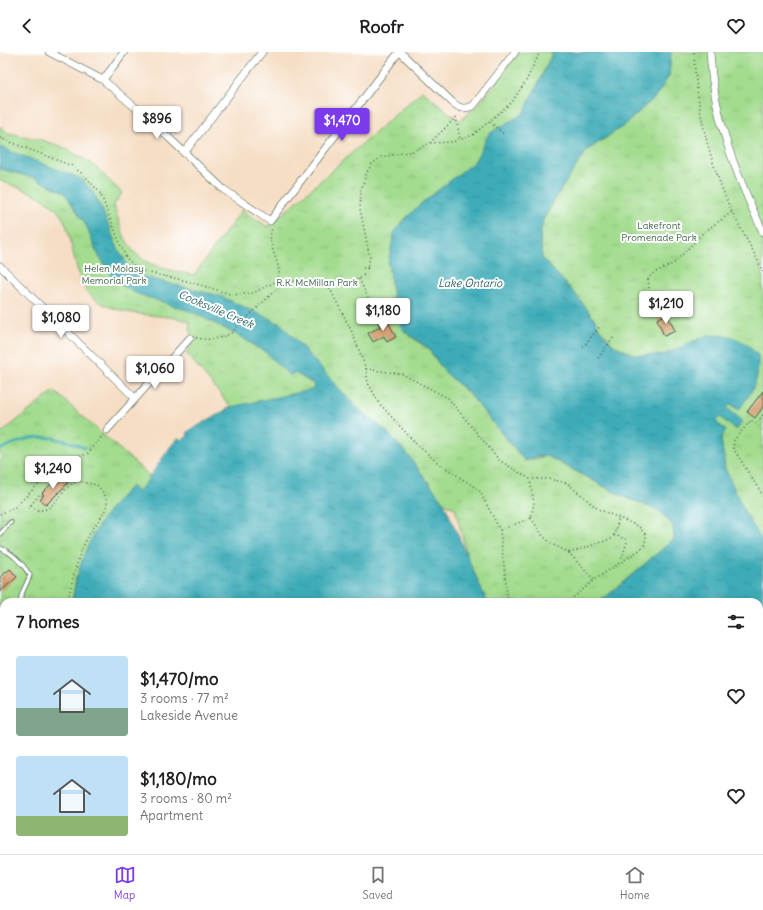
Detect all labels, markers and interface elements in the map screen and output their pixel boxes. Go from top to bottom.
icon: back [16,15,38,37]
text: Roofr [359,15,404,38]
icon: heart [725,15,747,37]
pin: $896 [133,106,181,140]
pin: $1,470 [309,108,375,142]
text: $896 [142,110,172,127]
text: $1,470 [324,112,360,129]
park label: Lakefront Promenade Park [621,219,697,244]
park label: Helen Molasy Memorial Park [81,262,147,287]
park label: R.K. McMillan Park [276,276,358,289]
water label: Lake Ontario [438,276,503,290]
water label: Cooksville Creek [176,287,257,332]
pin: $1,210 [633,291,699,325]
text: $1,210 [648,295,684,312]
pin: $1,180 [350,298,416,332]
text: $1,180 [365,302,401,319]
pin: $1,080 [28,305,94,339]
text: $1,080 [41,309,81,326]
pin: $1,060 [122,356,188,390]
text: $1,060 [135,360,175,377]
pin: $1,240 [20,456,86,490]
text: $1,240 [34,460,72,477]
text: 7 homes [16,611,80,633]
icon: filters [725,611,747,633]
text: $1,470/mo [140,668,219,690]
icon: home [48,672,96,720]
icon: heart [725,685,747,707]
text: 3 rooms · 77 m² [140,690,229,707]
text: Lakeside Avenue [140,707,238,724]
text: $1,180/mo [140,768,217,790]
icon: home [48,772,96,820]
icon: heart [725,785,747,807]
text: 3 rooms · 80 m² [140,790,232,807]
text: Apartment [140,807,203,824]
tab: Map [114,864,136,902]
tab: Saved [363,864,393,902]
tab: Home [620,864,649,902]

